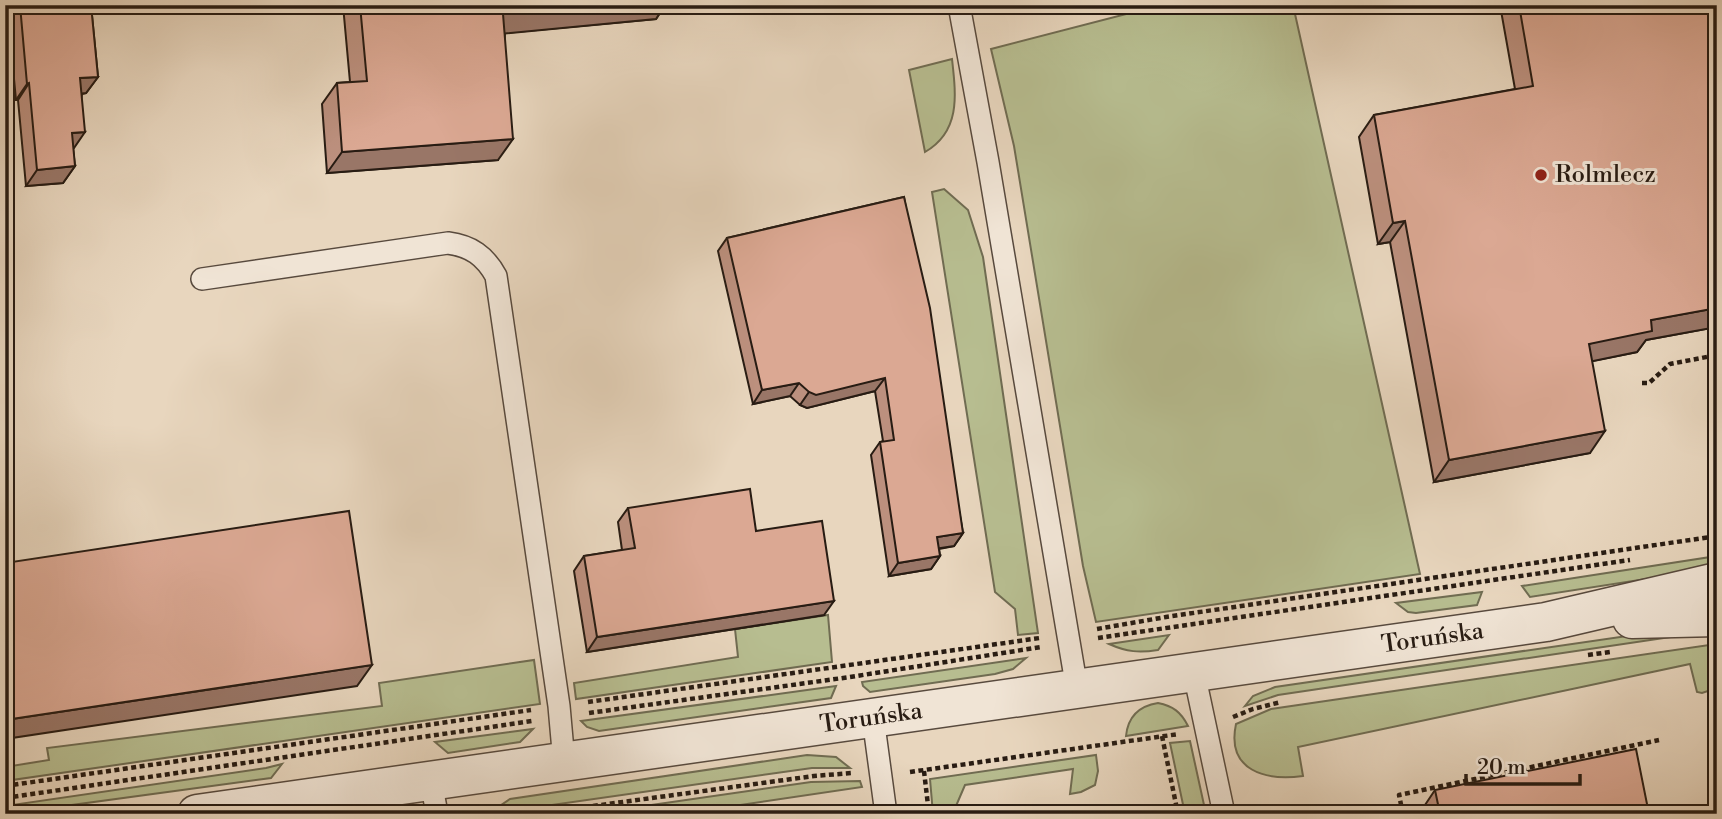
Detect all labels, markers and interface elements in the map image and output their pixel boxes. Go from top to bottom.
place label: Rolmlecz [1555,160,1656,190]
marker: Rolmlecz [1533,167,1549,183]
street label: Toruńska [1379,616,1487,660]
street label: Toruńska [818,696,925,740]
scale bar [1466,742,1580,786]
text: 20 m [1477,755,1526,781]

